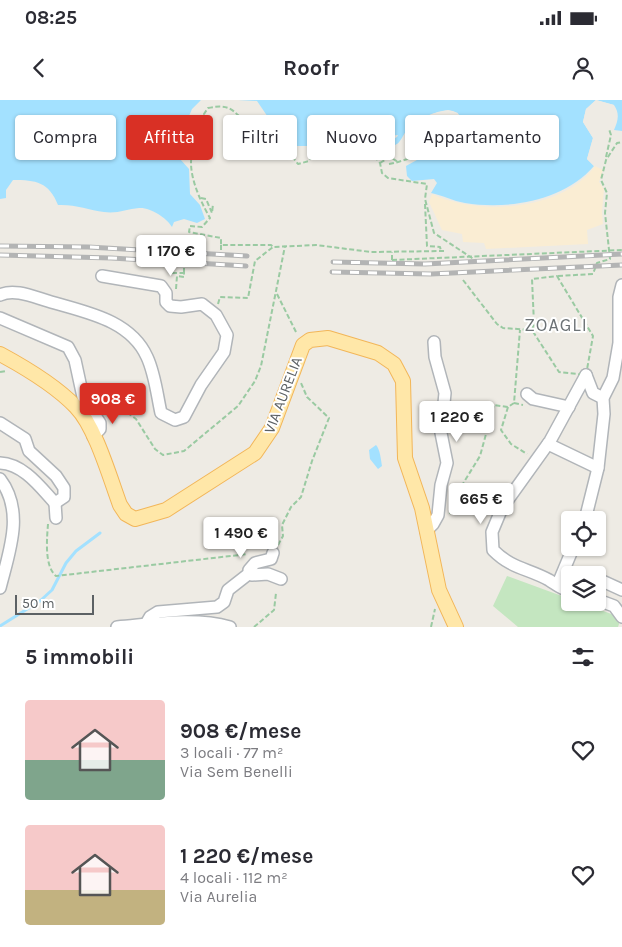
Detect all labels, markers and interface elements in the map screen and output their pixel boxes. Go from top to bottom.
text: 08:25 [25,7,77,29]
icon: back [25,54,53,82]
icon: person [569,54,597,82]
text: Roofr [283,55,339,81]
chip: Compra [15,115,116,160]
chip: Affitta [126,115,213,160]
chip: Filtri [223,115,297,160]
chip: Nuovo [307,115,395,160]
chip: Appartamento [405,115,559,160]
pin: 1 170 € [125,234,217,277]
text: 1 170 € [147,241,195,260]
district label: ZOAGLI [524,314,588,336]
street label: VIA AURELIA [260,354,306,436]
pin: 908 € [78,382,148,425]
text: 908 € [91,389,135,408]
pin: 1 220 € [411,400,503,443]
text: 1 220 € [430,407,484,426]
pin: 665 € [446,482,516,525]
text: 665 € [460,489,502,508]
map controls [561,511,606,611]
button: locate [561,511,606,556]
pin: 1 490 € [195,516,287,559]
text: 1 490 € [214,523,268,542]
button: layers [561,566,606,611]
scale bar [15,592,94,615]
text: 50 m [22,595,55,612]
icon: filters [569,643,597,671]
text: 5 immobili [25,645,134,669]
text: 908 €/mese [180,719,301,743]
icon: home [65,720,125,780]
icon: heart [569,736,597,764]
text: 3 locali · 77 m² [180,743,283,762]
text: Via Sem Benelli [180,762,293,781]
text: 1 220 €/mese [180,844,313,868]
icon: home [65,845,125,905]
icon: heart [569,861,597,889]
text: 4 locali · 112 m² [180,868,288,887]
text: Via Aurelia [180,887,257,906]

